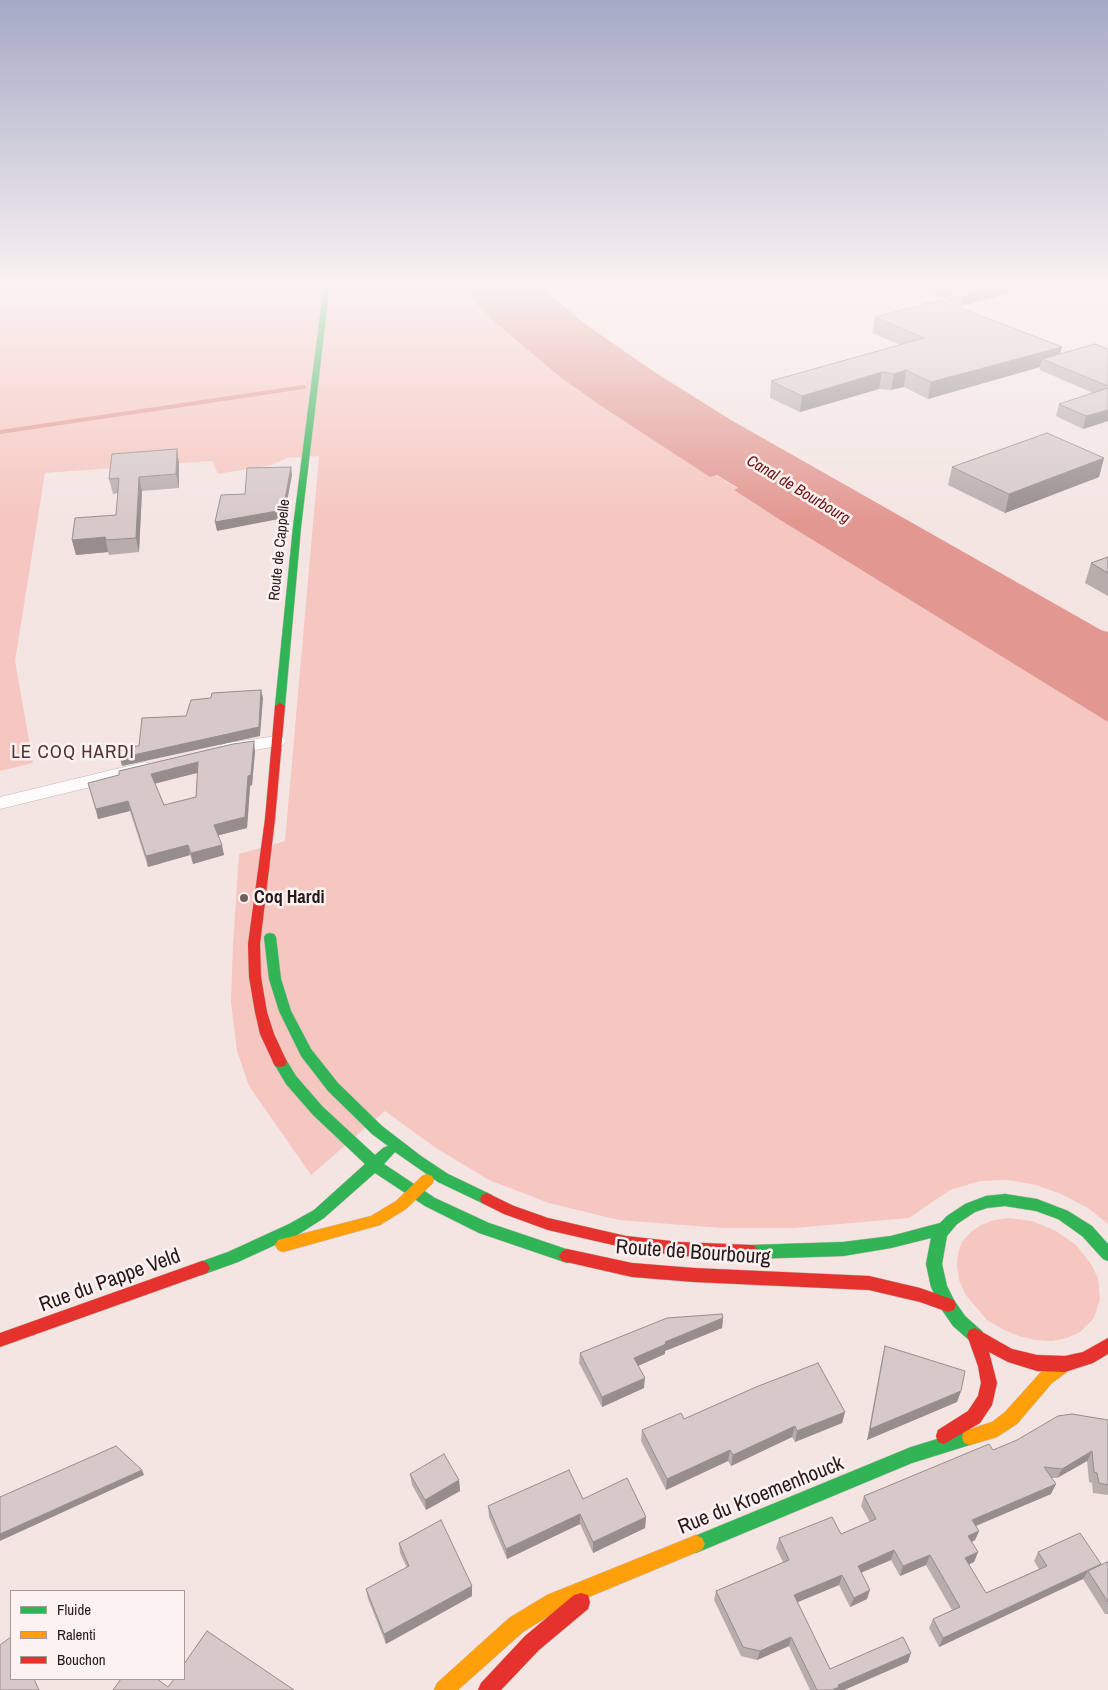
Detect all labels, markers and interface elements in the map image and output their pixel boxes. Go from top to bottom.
water label: Canal de Bourbourg [743,452,853,528]
street label: Route de Cappelle [266,498,294,602]
district label: LE COQ HARDI [10,742,136,764]
place label: Coq Hardi [254,887,325,909]
marker: Coq Hardi [238,892,250,904]
street label: Route de Bourbourg [615,1235,771,1271]
street label: Rue du Pappe Veld [36,1244,184,1318]
street label: Rue du Kroemenhouck [675,1451,847,1541]
legend [10,1590,185,1680]
text: Fluide [57,1599,91,1620]
text: Ralenti [57,1624,96,1645]
text: Bouchon [57,1649,106,1670]

